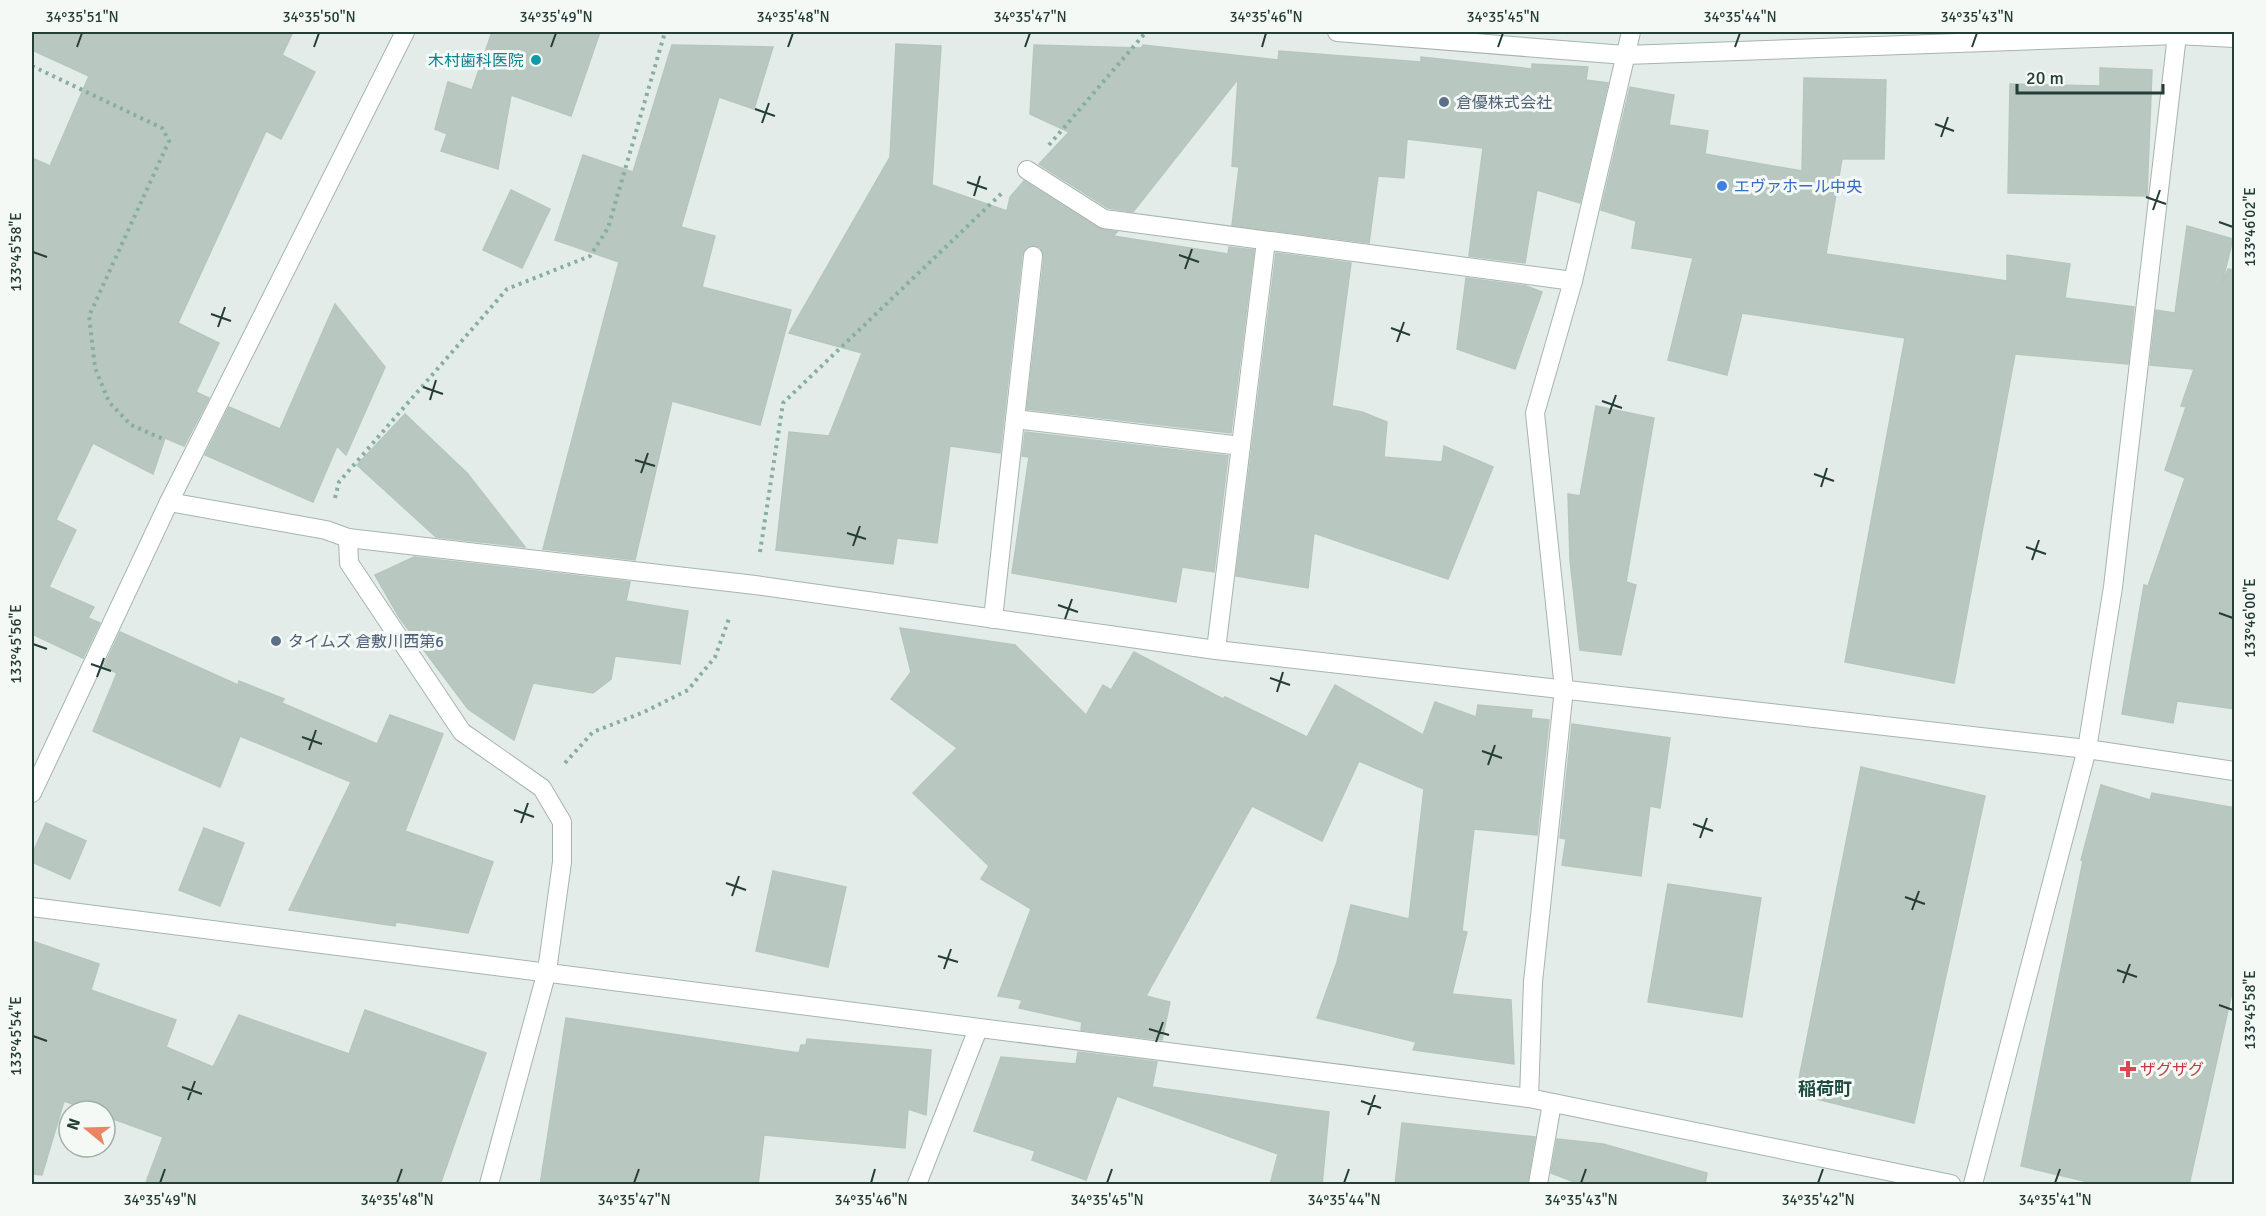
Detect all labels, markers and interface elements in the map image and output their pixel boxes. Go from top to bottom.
text: 34°35'51"N [45,8,119,26]
text: 34°35'50"N [282,8,356,26]
text: 34°35'49"N [519,8,593,26]
text: 34°35'48"N [756,8,830,26]
text: 34°35'47"N [993,8,1067,26]
text: 34°35'46"N [1229,8,1303,26]
text: 34°35'45"N [1466,8,1540,26]
text: 34°35'44"N [1703,8,1777,26]
text: 34°35'43"N [1940,8,2014,26]
place label: 木村歯科医院 [428,51,524,71]
marker: 木村歯科医院 [529,53,543,67]
scale bar [2017,57,2162,95]
text: 20 m [2026,67,2064,89]
place label: 倉優株式会社 [1456,93,1552,113]
marker: 倉優株式会社 [1437,95,1451,109]
place label: エヴァホール中央 [1734,177,1862,197]
marker: エヴァホール中央 [1715,179,1729,193]
text: 133°46'02"E [2241,187,2259,267]
text: 133°45'58"E [7,212,25,292]
text: 133°46'00"E [2241,578,2259,658]
text: 133°45'56"E [7,604,25,684]
place label: タイムズ 倉敷川西第6 [288,632,444,652]
marker: タイムズ 倉敷川西第6 [269,634,283,648]
text: 133°45'58"E [2241,970,2259,1050]
text: 133°45'54"E [7,996,25,1076]
place label: ザグザグ [2140,1060,2204,1080]
marker: ザグザグ [2121,1062,2135,1076]
district label: 稲荷町 [1798,1078,1852,1100]
north arrow [57,1099,117,1159]
text: N [62,1116,85,1133]
text: 34°35'49"N [123,1191,197,1209]
text: 34°35'48"N [360,1191,434,1209]
text: 34°35'47"N [597,1191,671,1209]
text: 34°35'46"N [834,1191,908,1209]
text: 34°35'45"N [1070,1191,1144,1209]
text: 34°35'44"N [1307,1191,1381,1209]
text: 34°35'43"N [1544,1191,1618,1209]
text: 34°35'42"N [1781,1191,1855,1209]
text: 34°35'41"N [2018,1191,2092,1209]

